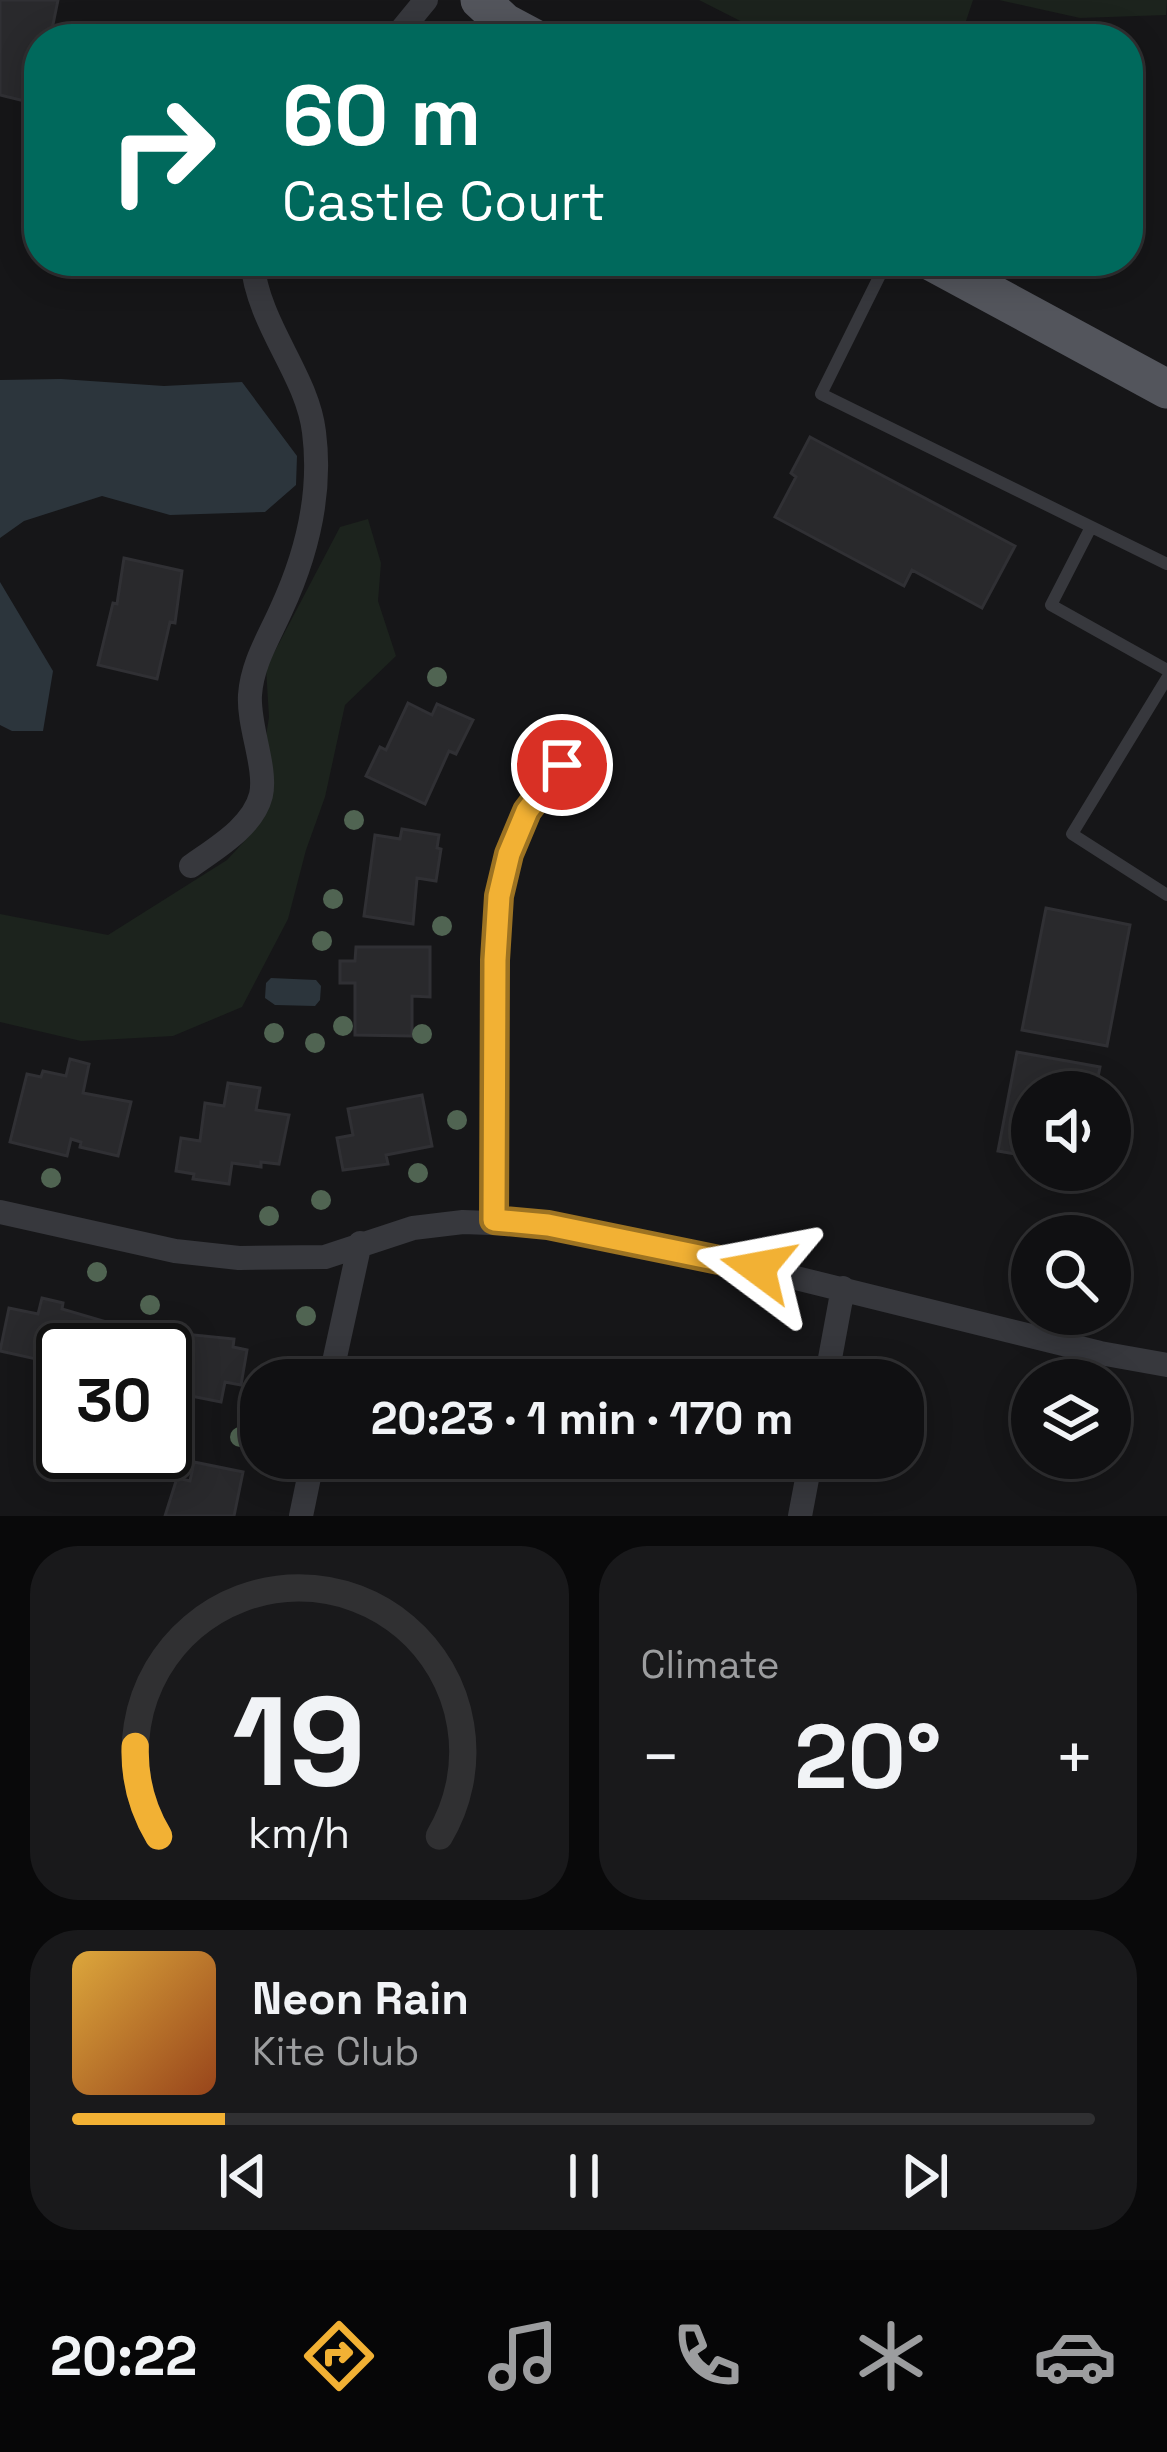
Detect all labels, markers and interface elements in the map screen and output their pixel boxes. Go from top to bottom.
text: 60 m [282,62,481,170]
icon: right [84,72,240,228]
text: Castle Court [282,167,606,236]
pin [511,714,613,816]
icon: arrive [529,732,595,798]
map controls [1011,1071,1131,1479]
button: sound [1011,1071,1131,1191]
position arrow [695,1205,821,1331]
button: search [1011,1215,1131,1335]
speed limit sign: 30 [36,1323,192,1479]
button: layers [1011,1359,1131,1479]
text: 20:23 · 1 min · 170 m [371,1390,793,1447]
text: Climate [641,1640,780,1689]
text: 19 [232,1662,366,1821]
text: 20° [794,1699,941,1814]
text: − [641,1715,681,1799]
text: + [1054,1715,1095,1799]
text: km/h [248,1806,350,1861]
text: Neon Rain [252,1970,469,2027]
text: Kite Club [252,2027,419,2076]
icon: previous [210,2143,276,2209]
icon: pause [551,2143,617,2209]
icon: next [892,2143,958,2209]
icon: directions [297,2314,381,2398]
icon: music [481,2314,565,2398]
icon: phone [665,2314,749,2398]
icon: climate [849,2314,933,2398]
icon: car [1033,2314,1117,2398]
text: 20:22 [50,2322,197,2391]

